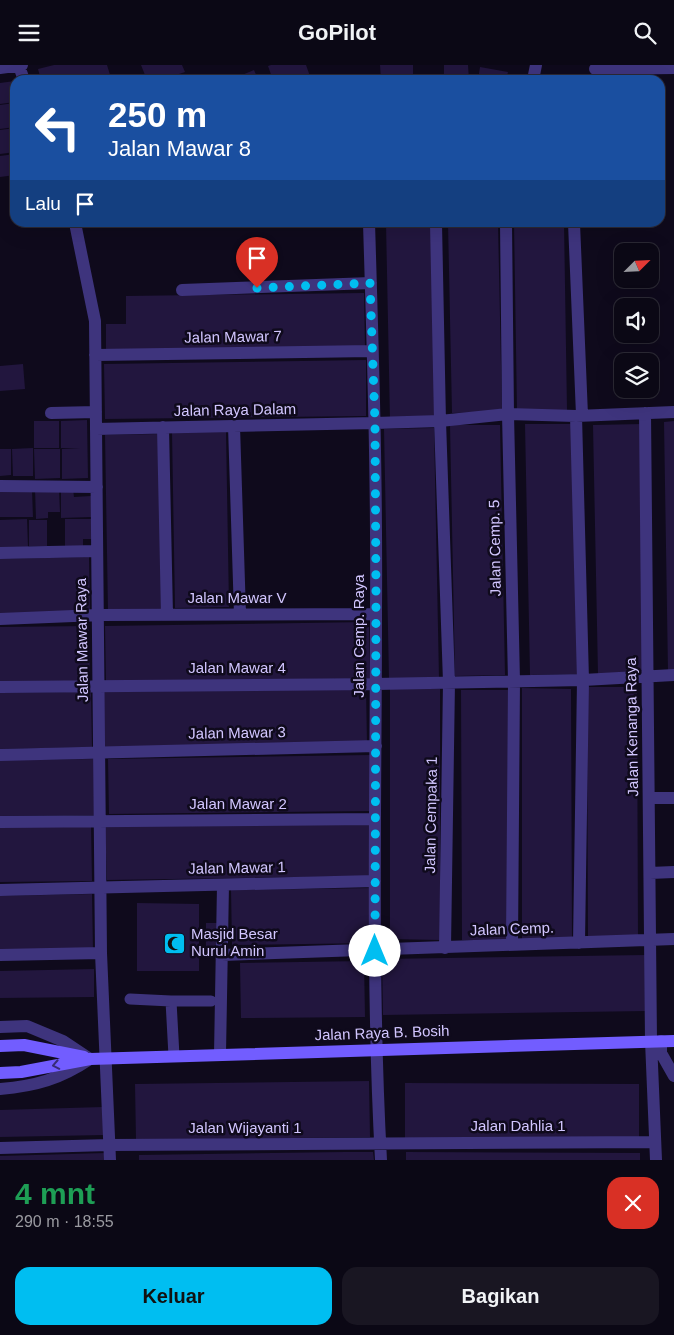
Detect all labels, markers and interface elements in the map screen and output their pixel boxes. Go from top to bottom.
icon: menu [15,19,43,47]
icon: search [631,19,659,47]
text: GoPilot [298,20,376,45]
icon: left [25,95,90,160]
text: 250 m [108,95,207,134]
text: Jalan Mawar 8 [108,136,251,161]
icon: arrive [71,190,99,218]
text: Lalu [25,193,61,214]
pin [236,237,278,288]
north arrow [614,243,659,287]
map controls [614,243,659,398]
icon: arrive [243,244,271,272]
button: sound [614,298,659,343]
street label: Jalan Mawar 7 [184,327,282,346]
button: layers [614,353,659,398]
street label: Jalan Raya Dalam [174,400,296,419]
street label: Jalan Cemp. 5 [485,500,504,597]
street label: Jalan Cemp. Raya [350,574,367,698]
street label: Jalan Mawar Raya [72,577,91,702]
street label: Jalan Mawar V [187,589,287,606]
street label: Jalan Kenanga Raya [622,657,641,797]
street label: Jalan Mawar 4 [188,659,286,676]
street label: Jalan Mawar 3 [188,723,286,742]
street label: Jalan Cempaka 1 [421,756,440,873]
street label: Jalan Mawar 2 [189,795,287,812]
street label: Jalan Mawar 1 [188,858,286,877]
street label: Jalan Cemp. [470,919,554,938]
position arrow [348,924,400,976]
place label: Masjid Besar Nurul Amin [191,925,278,959]
mosque icon: Masjid Besar Nurul Amin [163,931,187,955]
street label: Jalan Raya B. Bosih [314,1022,450,1043]
one-way arrow [51,1060,60,1070]
street label: Jalan Dahlia 1 [470,1117,566,1134]
street label: Jalan Wijayanti 1 [188,1119,302,1136]
text: 4 mnt [15,1177,95,1210]
button: close [607,1177,659,1229]
text: 290 m · 18:55 [15,1213,114,1230]
button: Keluar [15,1267,332,1325]
button: Bagikan [342,1267,659,1325]

